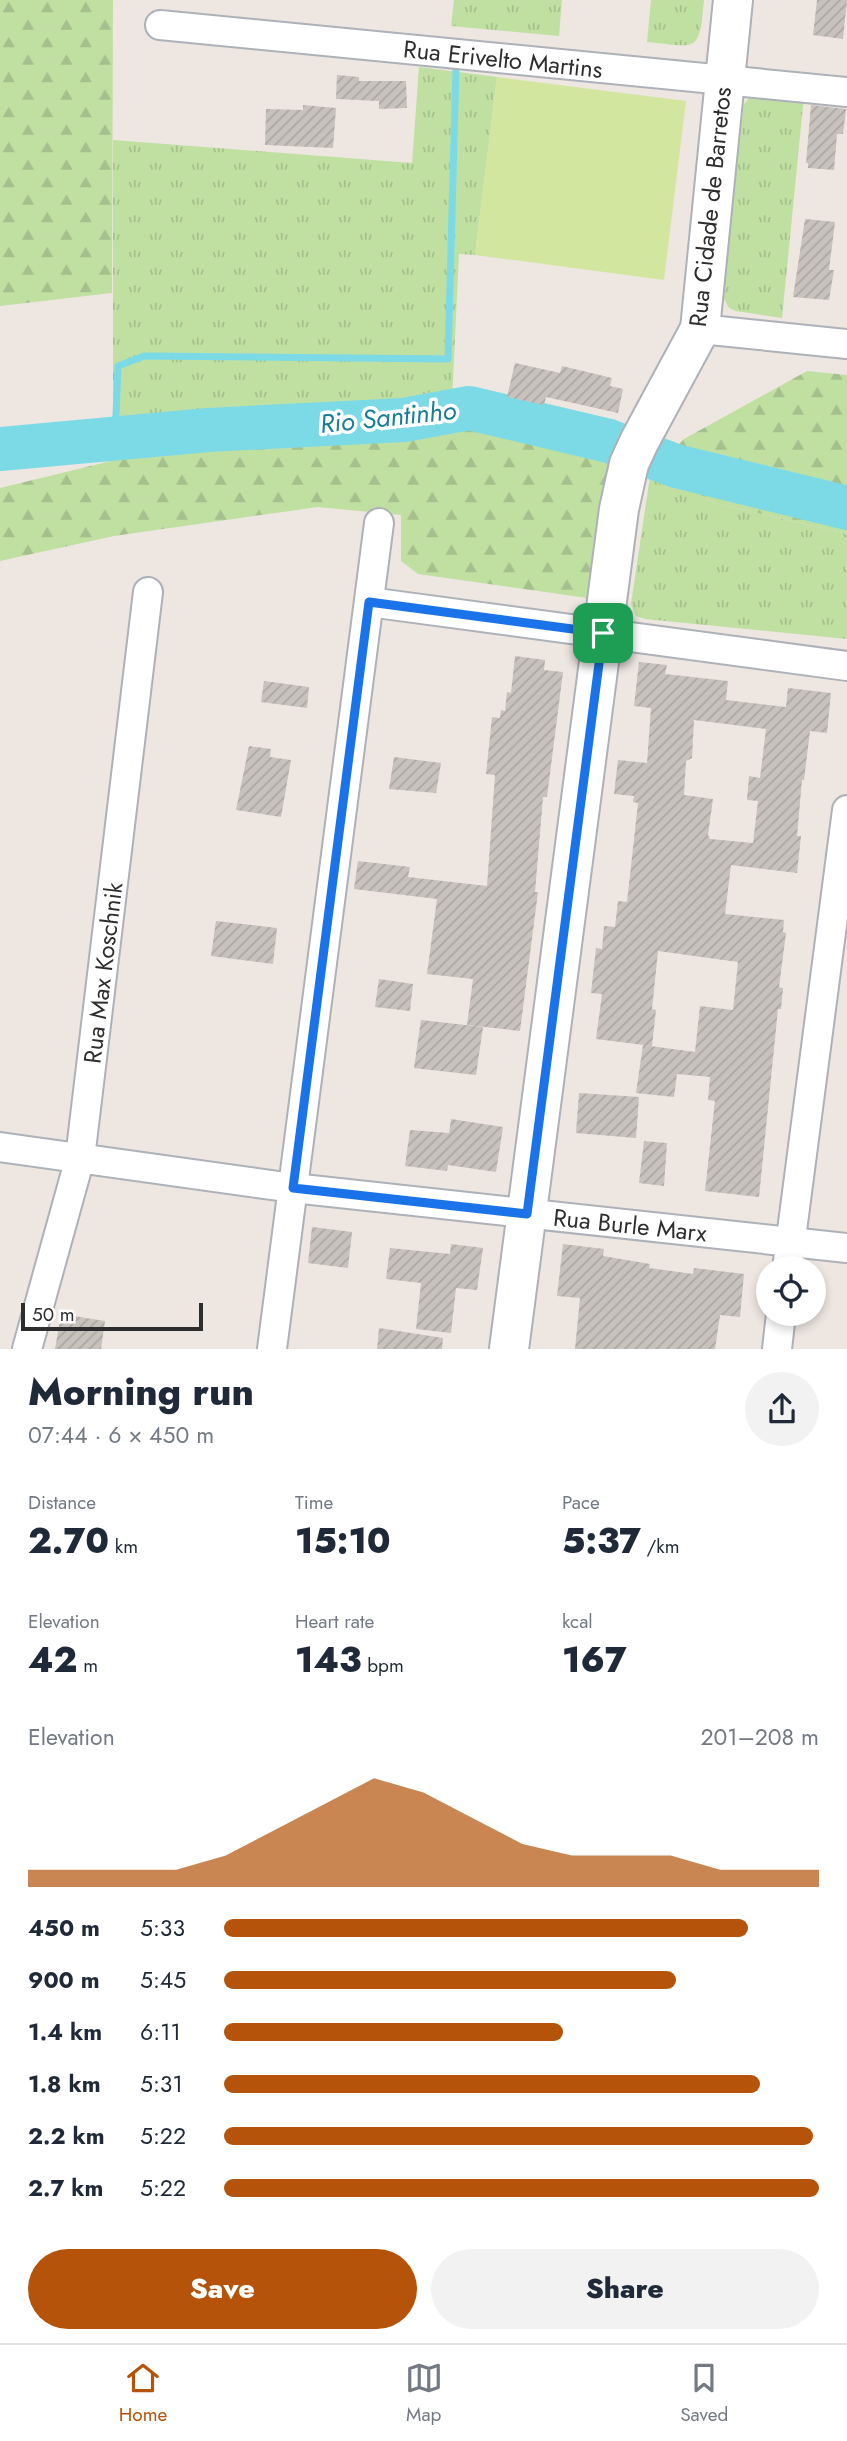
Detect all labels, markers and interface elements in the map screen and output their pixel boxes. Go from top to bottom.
street label: Rua Erivelto Martins [402,31,604,87]
street label: Rua Cidade de Barretos [680,85,740,329]
water label: Rio Santinho [318,391,458,443]
pin [573,603,633,663]
icon: arrive [584,614,622,652]
street label: Rua Max Koschnik [75,880,132,1066]
street label: Rua Burle Marx [552,1200,709,1251]
map controls [756,1256,826,1326]
button: locate [756,1256,826,1326]
scale bar [21,1300,203,1332]
text: 50 m [32,1301,75,1328]
text: Morning run [28,1364,254,1419]
button: share [745,1372,819,1446]
text: 07:44 · 6 × 450 m [28,1418,214,1452]
text: Distance [28,1489,96,1516]
text: Time [295,1489,333,1516]
text: Pace [562,1489,600,1516]
text: 2.70 [28,1516,109,1566]
text: 15:10 [295,1516,391,1566]
text: 5:37 [562,1516,641,1566]
text: km [109,1533,138,1560]
text: /km [641,1533,680,1560]
text: Elevation [28,1608,100,1635]
text: Heart rate [295,1608,374,1635]
text: kcal [562,1608,593,1635]
text: 42 [28,1635,78,1685]
text: 143 [295,1635,362,1685]
text: 167 [562,1635,627,1685]
text: m [78,1652,98,1679]
text: bpm [362,1652,404,1679]
text: Elevation [28,1720,115,1754]
text: 201–208 m [700,1720,819,1754]
text: 450 m [28,1911,100,1945]
text: 5:33 [140,1911,185,1945]
text: 900 m [28,1963,100,1997]
text: 5:45 [140,1963,186,1997]
text: 1.4 km [28,2015,102,2049]
text: 6:11 [140,2015,181,2049]
text: 1.8 km [28,2067,101,2101]
text: 5:31 [140,2067,183,2101]
text: 2.2 km [28,2119,105,2153]
text: 5:22 [140,2119,186,2153]
text: 2.7 km [28,2171,103,2205]
text: 5:22 [140,2171,186,2205]
button: Save [28,2249,417,2329]
button: Share [431,2249,819,2329]
tab: Home [119,2359,167,2428]
tab: Map [405,2359,443,2428]
tab: Saved [680,2359,728,2428]

